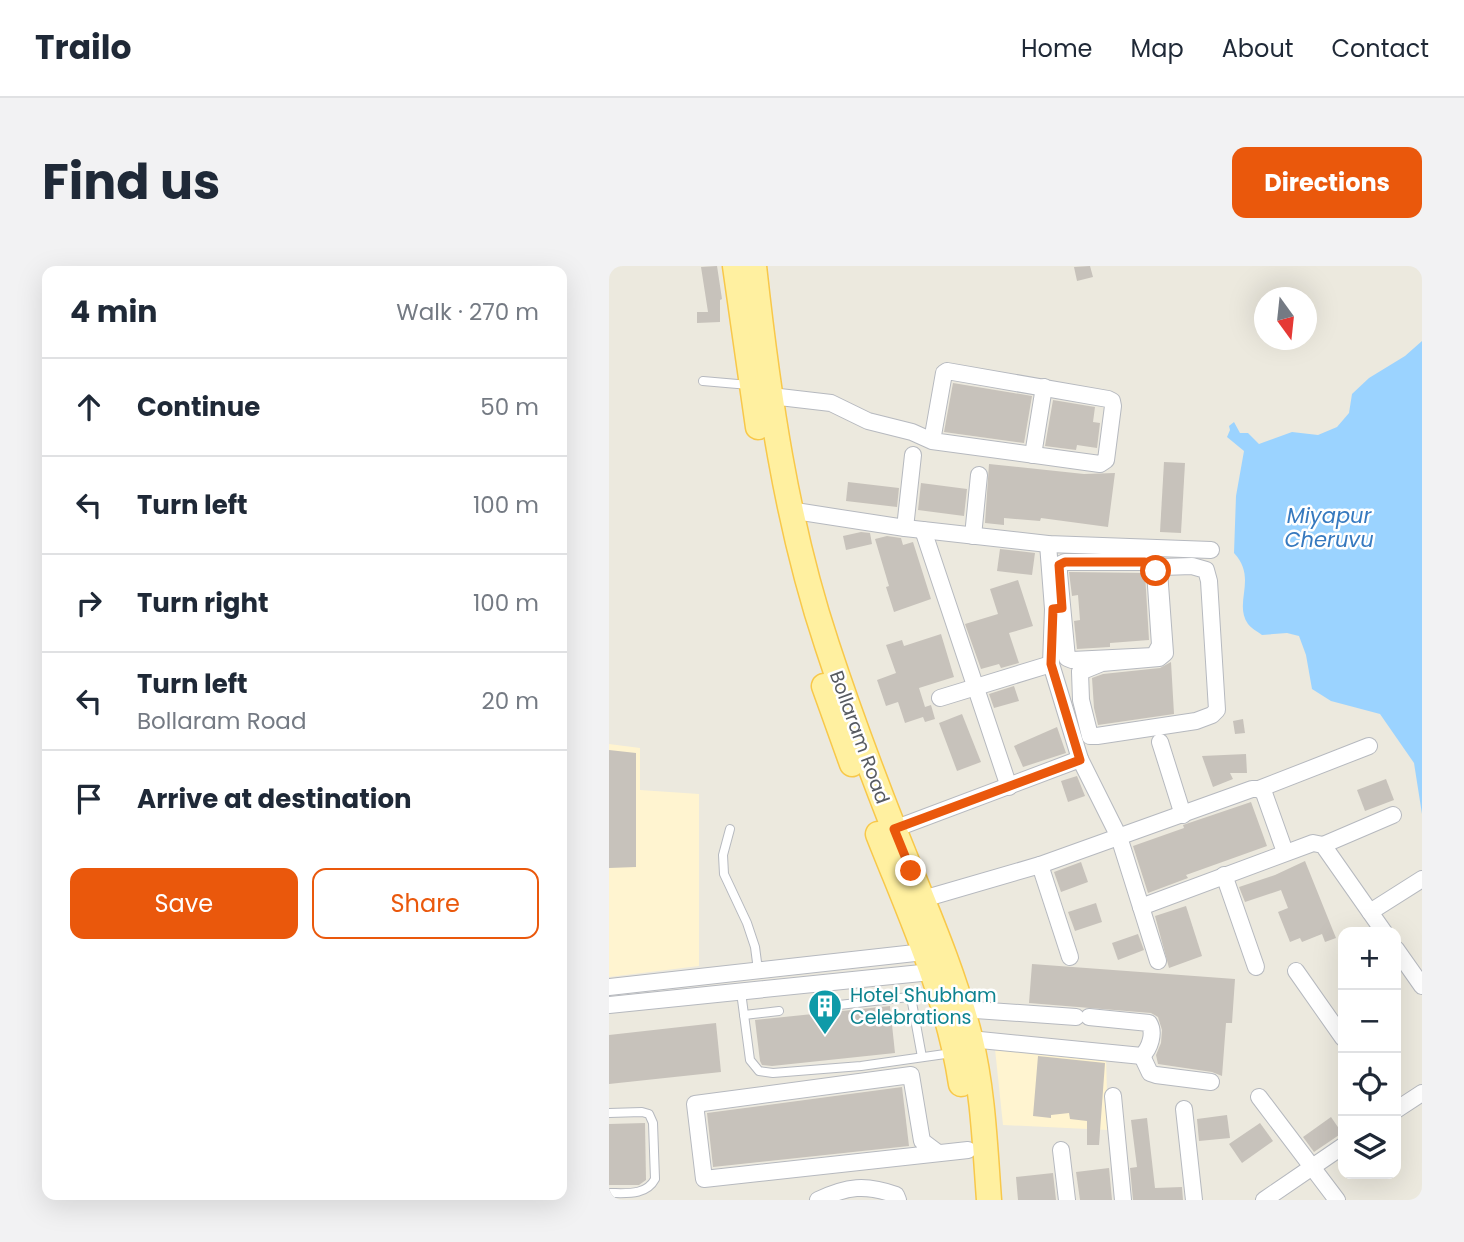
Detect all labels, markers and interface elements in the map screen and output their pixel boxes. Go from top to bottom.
text: Trailo [35,24,132,71]
text: Home [1021,32,1093,65]
text: Map [1131,32,1184,65]
text: About [1222,32,1293,65]
text: Contact [1331,32,1429,65]
button: Directions [1232,147,1422,218]
text: Find us [42,148,220,216]
north arrow [1254,287,1317,350]
text: 4 min [70,290,158,333]
text: Walk · 270 m [396,296,539,328]
icon: ahead [70,388,108,426]
text: Continue [137,389,260,425]
text: 50 m [480,391,539,423]
icon: left [70,486,108,524]
text: Turn left [137,487,248,523]
text: 100 m [473,489,539,521]
water label: Miyapur Cheruvu [1284,501,1374,554]
route start [1140,555,1171,586]
icon: right [70,584,108,622]
text: Turn right [137,585,269,621]
text: 100 m [473,587,539,619]
text: Turn left [137,666,248,702]
street label: Bollaram Road [823,667,896,808]
icon: left [70,682,108,720]
text: 20 m [481,685,539,717]
text: Bollaram Road [137,705,306,737]
icon: arrive [70,780,108,818]
text: Arrive at destination [137,781,412,817]
route end [895,855,926,886]
button: Save [70,868,298,939]
button: Share [312,868,539,939]
map controls [1338,927,1401,1179]
button: + [1338,927,1401,990]
place label: Hotel Shubham Celebrations [850,982,997,1031]
building icon: Hotel Shubham Celebrations [806,987,844,1036]
button: − [1338,990,1401,1053]
button: locate [1338,1053,1401,1116]
button: layers [1338,1116,1401,1179]

